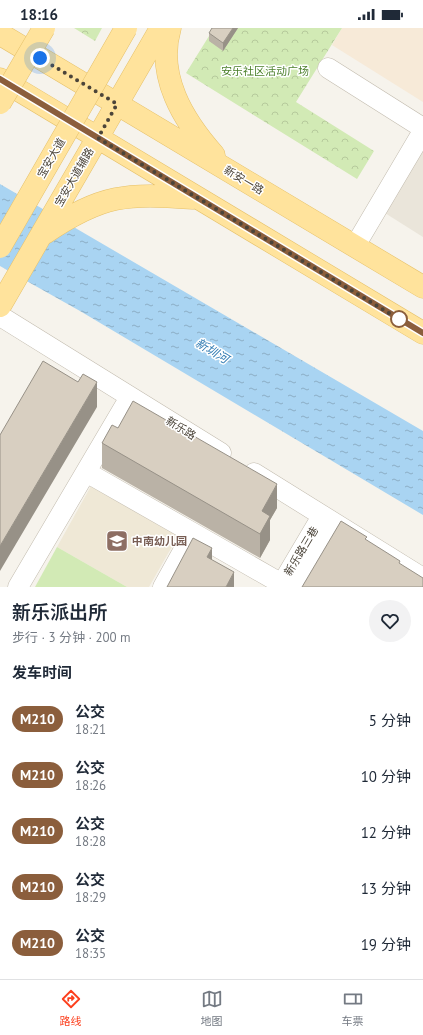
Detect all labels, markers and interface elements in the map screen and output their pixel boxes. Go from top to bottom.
text: 18:16 [20,5,58,24]
your location [30,48,50,68]
park label: 安乐社区活动广场 [221,64,309,78]
street label: 宝安大道 [34,135,68,181]
street label: 宝安大道辅路 [51,145,97,209]
street label: 新安一路 [222,163,266,197]
unlabelled marker [390,310,408,328]
water label: 新圳河 [193,335,233,367]
street label: 新乐路 [163,413,199,443]
street label: 新乐路三巷 [281,524,321,578]
school or university icon: 中南幼儿园 [104,528,130,554]
place label: 中南幼儿园 [132,534,187,548]
text: 新乐派出所 [12,600,107,624]
button: heart [369,600,411,642]
text: 步行 · 3 分钟 · 200 m [12,629,131,646]
text: 发车时间 [12,663,72,682]
text: 公交 [75,702,105,721]
text: M210 [20,710,55,728]
text: 5 分钟 [369,711,411,730]
text: 18:21 [75,721,106,738]
text: 公交 [75,758,105,777]
text: M210 [20,766,55,784]
text: 10 分钟 [361,767,411,786]
text: 18:26 [75,777,106,794]
text: 公交 [75,814,105,833]
text: M210 [20,822,55,840]
text: 12 分钟 [361,823,411,842]
text: 18:28 [75,833,106,850]
text: 公交 [75,870,105,889]
text: M210 [20,878,55,896]
text: 13 分钟 [361,879,411,898]
text: 18:29 [75,889,106,906]
text: 公交 [75,926,105,945]
text: M210 [20,934,55,952]
text: 19 分钟 [361,935,411,954]
text: 18:35 [75,945,106,962]
tab: 路线 [60,988,82,1028]
tab: 地图 [201,988,223,1028]
tab: 车票 [342,988,364,1028]

